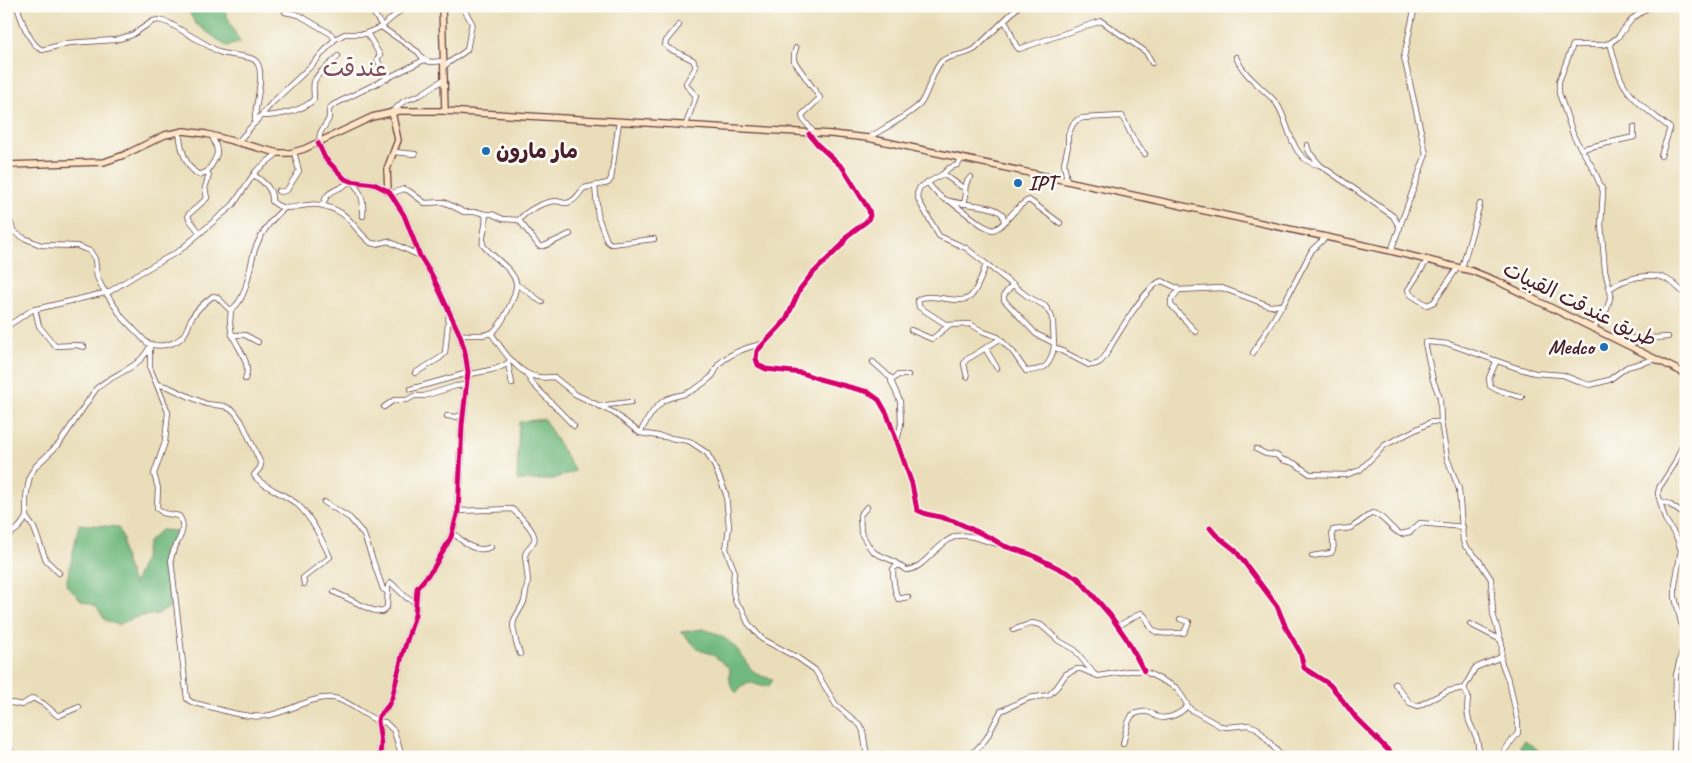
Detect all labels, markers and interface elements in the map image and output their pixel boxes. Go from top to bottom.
district label: عندقت [322,53,388,83]
place label: مار مارون [496,138,578,164]
marker: مار مارون [480,145,492,157]
place label: IPT [1028,170,1061,196]
marker: IPT [1012,177,1024,189]
street label: طريق عندقت القبيات [1499,255,1661,353]
place label: Medco [1548,334,1596,360]
marker: Medco [1598,341,1610,353]

